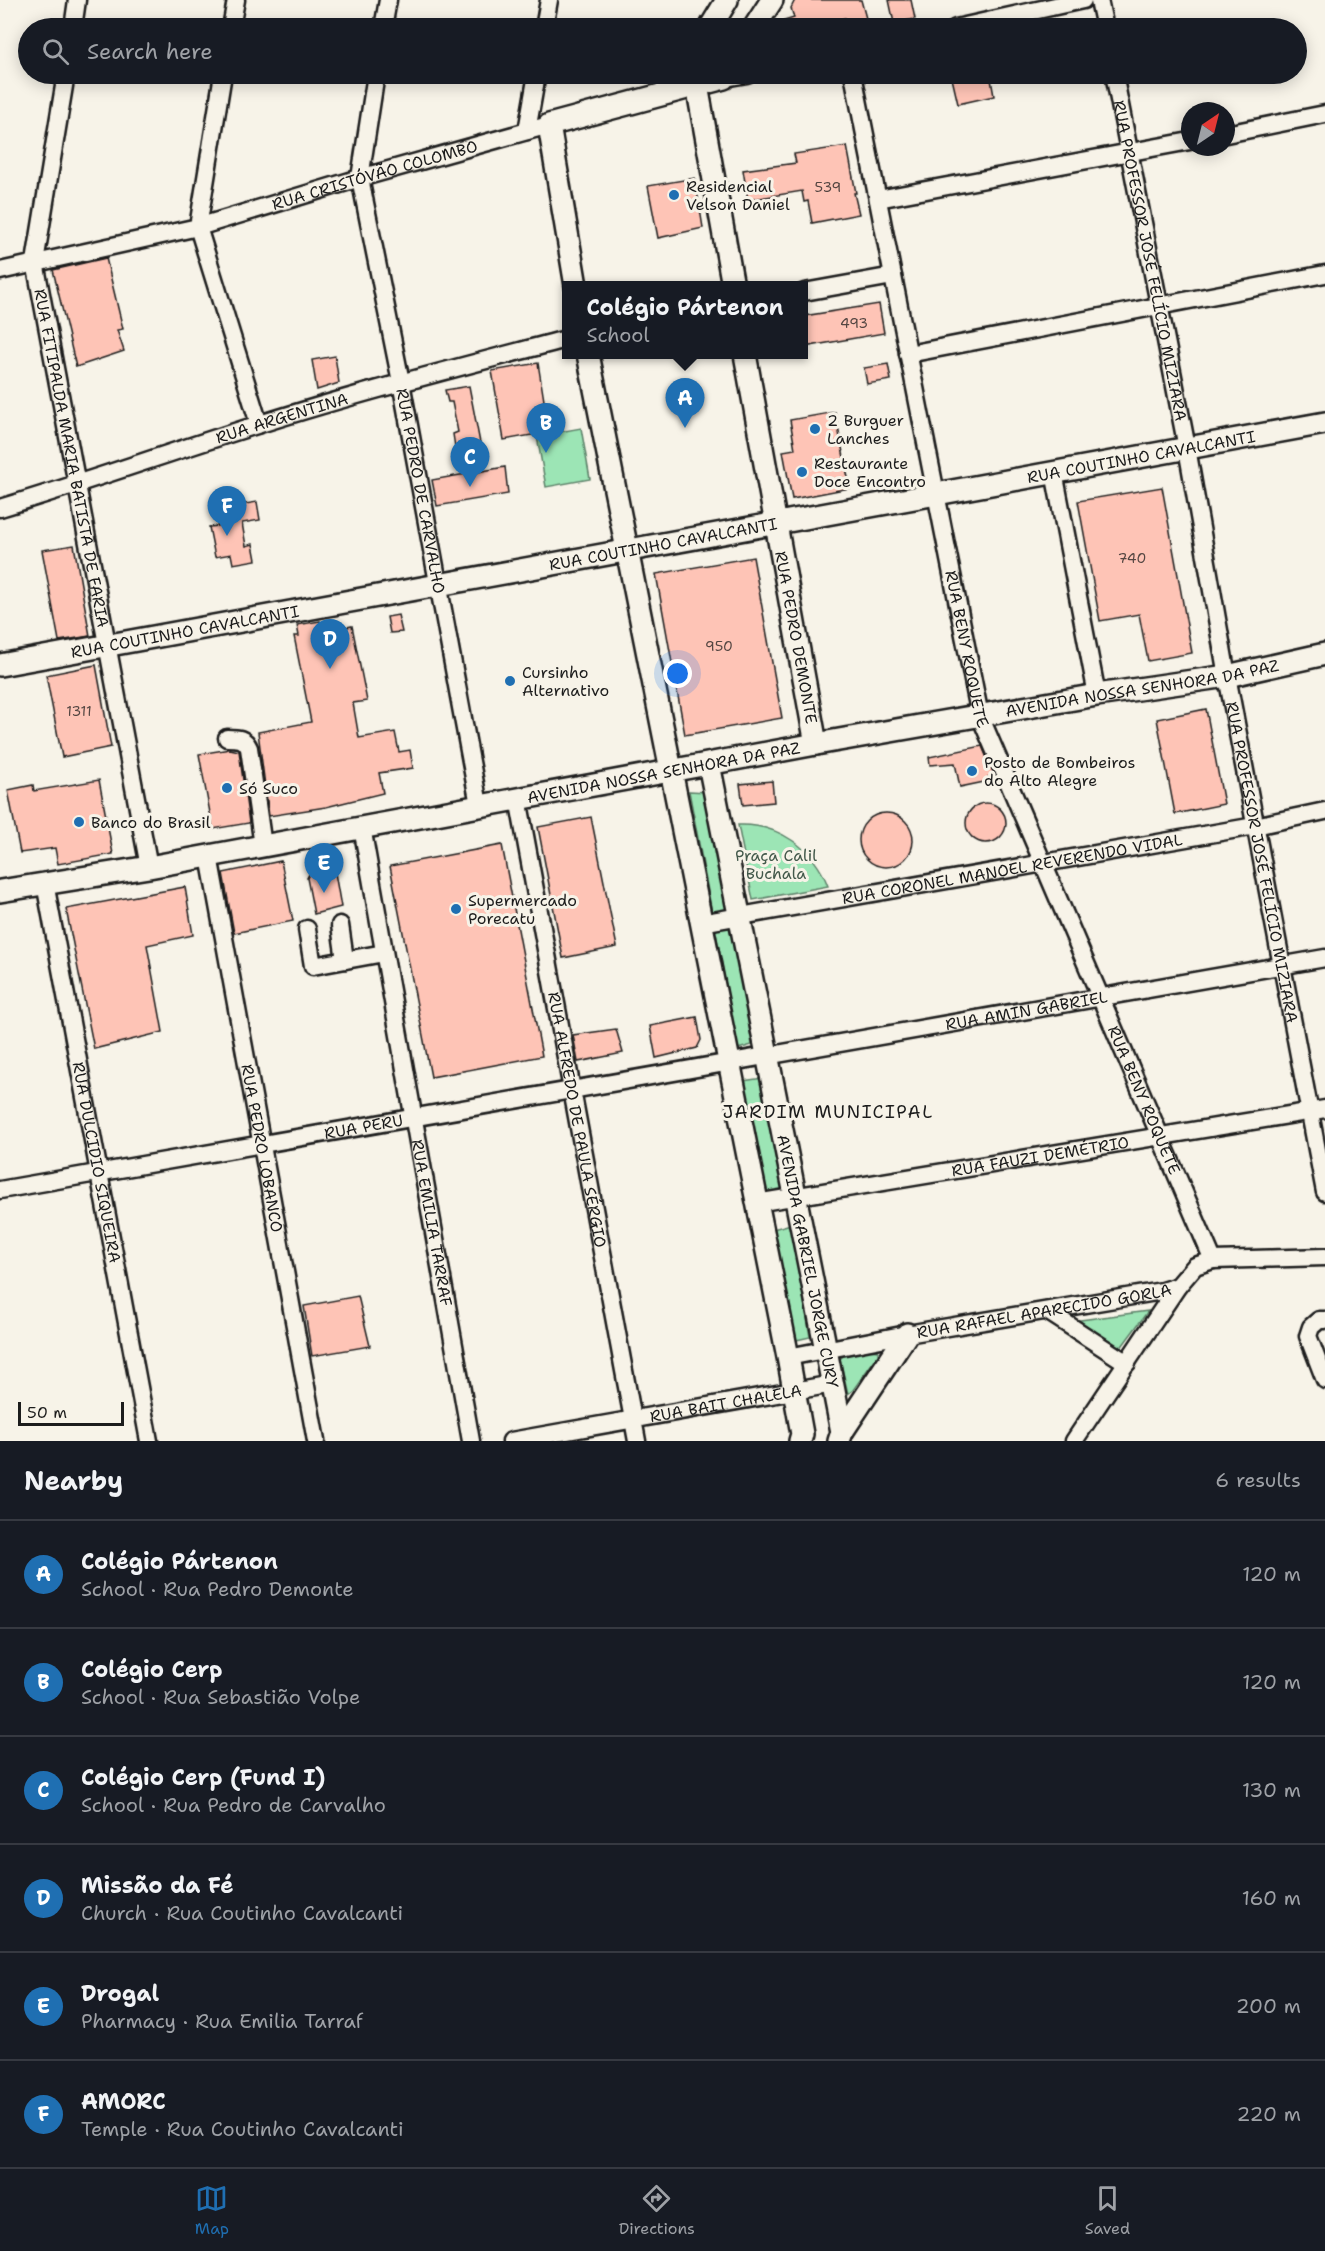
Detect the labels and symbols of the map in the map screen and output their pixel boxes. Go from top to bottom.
street label: RUA PROFESSOR JOSÉ FELÍCIO MIZIARA [1109,98,1192,423]
north arrow [1181,102,1235,156]
street label: RUA CRISTÓVÃO COLOMBO [269,135,480,215]
place label: Residencial Velson Daniel [686,176,790,215]
house number: 539 [815,178,841,196]
marker: Residencial Velson Daniel [667,188,681,202]
street label: RUA FITIPALDA MARIA BATISTA DE FARIA [30,287,114,629]
house number: 493 [840,314,868,332]
pin: A [666,378,704,428]
street label: RUA PEDRO DE CARVALHO [392,387,450,595]
street label: RUA ARGENTINA [213,388,351,448]
pin: B [526,404,566,453]
place label: 2 Burguer Lanches [827,410,904,449]
marker: 2 Burguer Lanches [808,422,822,436]
street label: RUA COUTINHO CAVALCANTI [1025,425,1257,488]
pin: C [450,438,490,487]
place label: Restaurante Doce Encontro [814,453,926,492]
marker: Restaurante Doce Encontro [795,465,809,479]
pin: F [208,486,246,536]
street label: RUA COUTINHO CAVALCANTI [547,513,779,575]
street label: RUA PEDRO DEMONTE [771,549,823,725]
house number: 740 [1118,549,1146,567]
street label: RUA BENY ROQUETE [941,568,994,731]
street label: RUA COUTINHO CAVALCANTI [69,600,301,662]
pin: D [310,620,350,669]
house number: 950 [705,637,733,655]
street label: AVENIDA NOSSA SENHORA DA PAZ [1004,654,1281,721]
your location [663,659,692,688]
place label: Cursinho Alternativo [522,662,609,701]
marker: Cursinho Alternativo [503,674,517,688]
street label: RUA PROFESSOR JOSÉ FELÍCIO MIZIARA [1222,700,1303,1024]
house number: 1311 [66,702,92,720]
street label: AVENIDA NOSSA SENHORA DA PAZ [525,737,802,808]
place label: Posto de Bombeiros do Alto Alegre [984,752,1135,791]
marker: Posto de Bombeiros do Alto Alegre [965,764,979,778]
place label: Só Suco [239,778,298,799]
marker: Só Suco [220,781,234,795]
place label: Banco do Brasil [91,812,211,833]
marker: Banco do Brasil [72,815,86,829]
street label: RUA CORONEL MANOEL REVERENDO VIDAL [840,828,1184,909]
pin: E [304,844,344,893]
park label: Praça Calil Buchala [735,845,817,884]
place label: Supermercado Porecatu [468,890,577,929]
marker: Supermercado Porecatu [449,902,463,916]
street label: RUA AMIN GABRIEL [944,986,1109,1035]
street label: RUA ALFREDO DE PAULA SÉRGIO [544,990,611,1249]
street label: RUA BENY ROQUETE [1103,1022,1185,1177]
street label: RUA DULCIDIO SIQUEIRA [68,1060,126,1264]
street label: RUA PEDRO LOBANCO [237,1062,288,1234]
district label: JARDIM MUNICIPAL [722,1100,934,1124]
street label: RUA PERU [322,1109,405,1144]
street label: RUA FAUZI DEMÉTRIO [950,1131,1130,1181]
street label: AVENIDA GABRIEL JORGE CURY [773,1133,844,1390]
street label: RUA EMILIA TARRAF [407,1138,457,1308]
street label: RUA RAFAEL APARECIDO GORLA [915,1278,1174,1343]
street label: RUA BAIT CHALELA [648,1379,803,1427]
scale bar [18,1399,124,1426]

